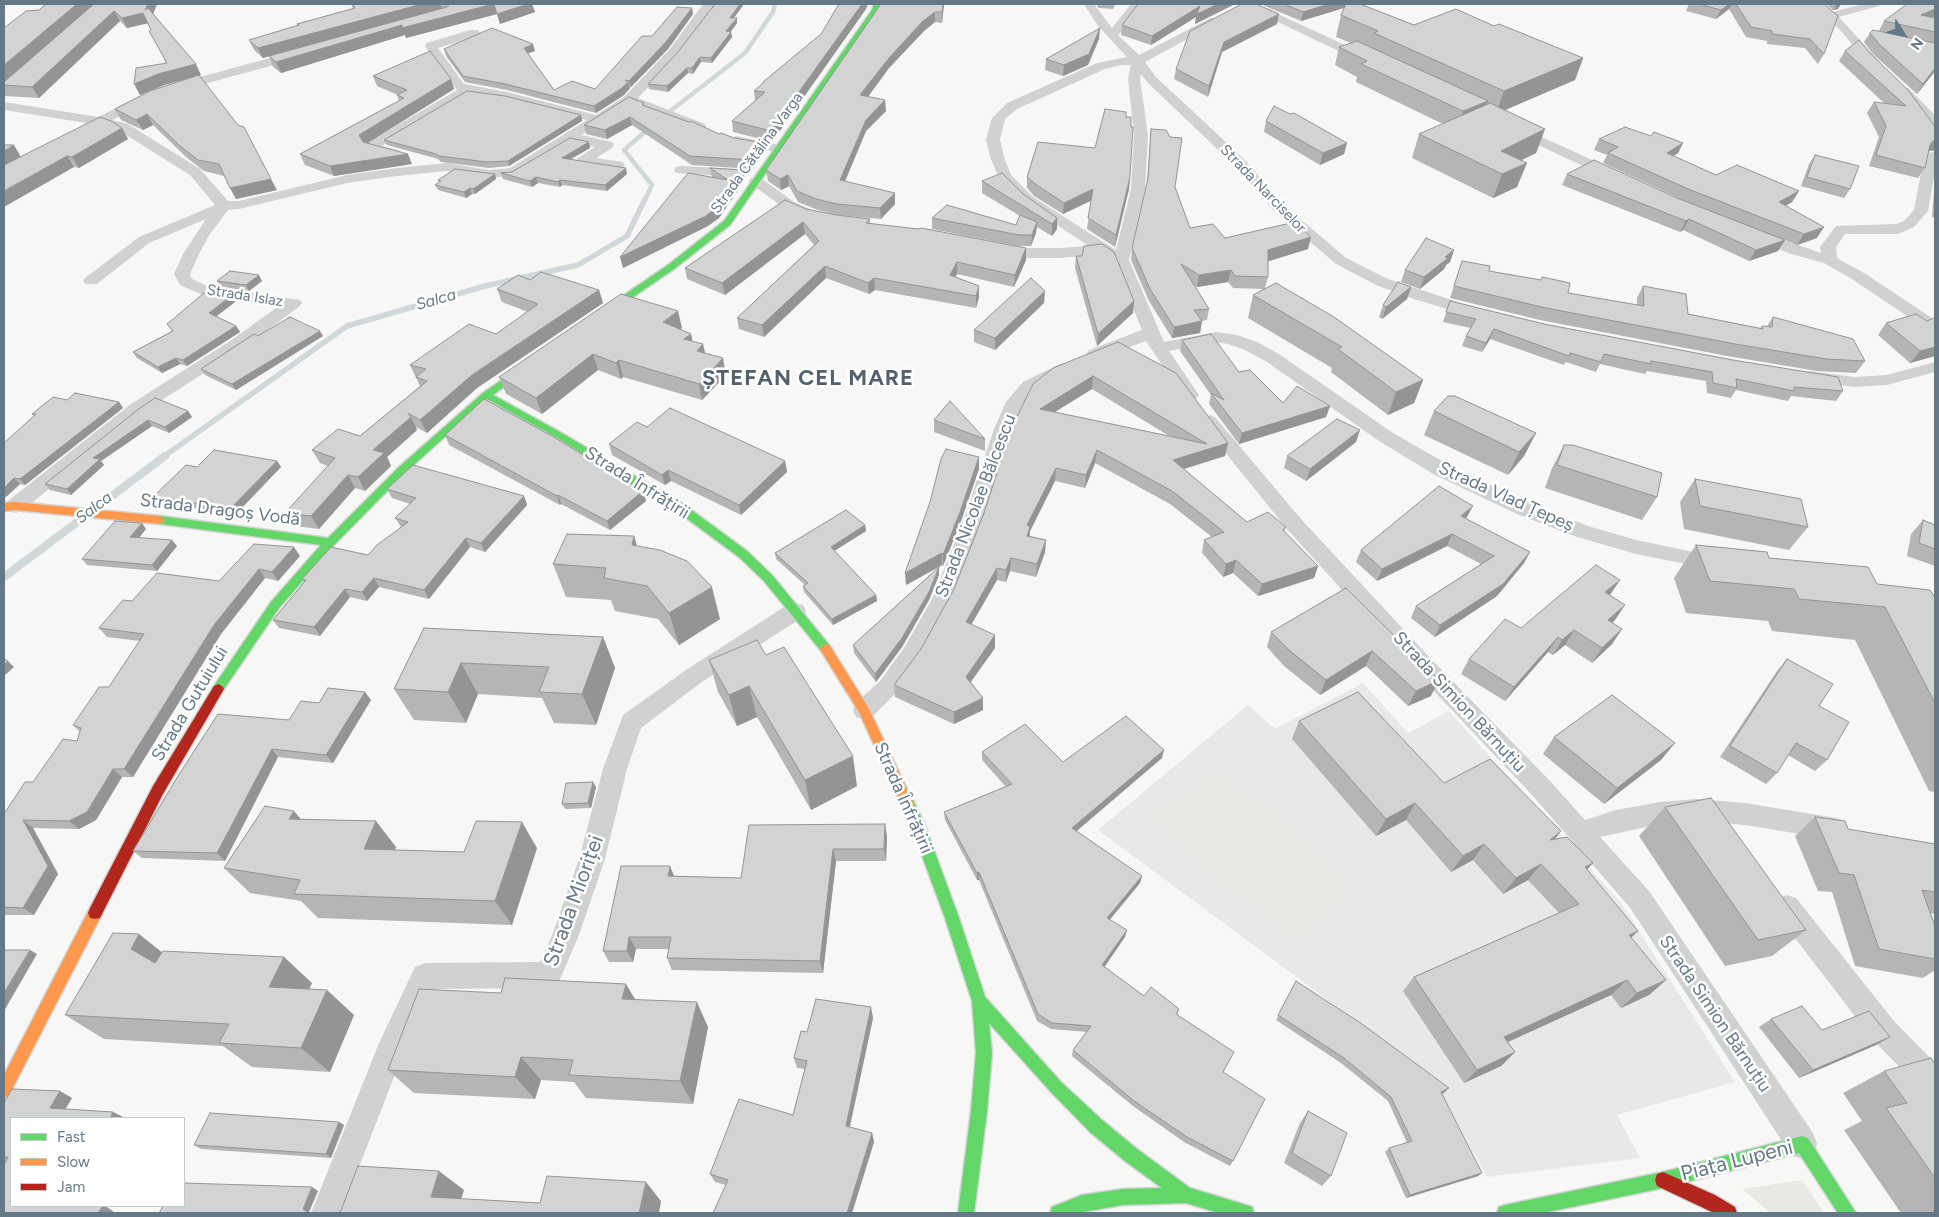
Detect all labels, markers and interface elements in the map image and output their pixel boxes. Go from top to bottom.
north arrow [1879,10,1929,60]
text: N [1907,35,1927,53]
street label: Strada Cătălina Varga [707,89,807,217]
street label: Strada Narciselor [1216,141,1310,237]
street label: Strada Islaz [206,281,284,311]
water label: Salca [414,285,458,315]
district label: ȘTEFAN CEL MARE [700,366,916,392]
street label: Strada Nicolae Bălcescu [931,411,1021,601]
street label: Strada Înfrățirii [581,442,693,524]
street label: Strada Vlad Țepeș [1435,457,1577,537]
water label: Salca [72,488,116,528]
street label: Strada Dragoș Vodă [139,489,301,531]
street label: Strada Simion Bărnuțiu [1388,627,1530,777]
street label: Strada Gutuiului [147,643,233,765]
street label: Strada Înfrățirii [869,739,937,857]
street label: Strada Mioriței [539,832,609,970]
street label: Strada Simion Bărnuțiu [1655,932,1775,1096]
legend [10,1117,185,1207]
text: Fast [57,1128,85,1146]
street label: Piața Lupeni [1678,1135,1796,1187]
text: Slow [57,1153,90,1171]
text: Jam [57,1178,85,1196]

